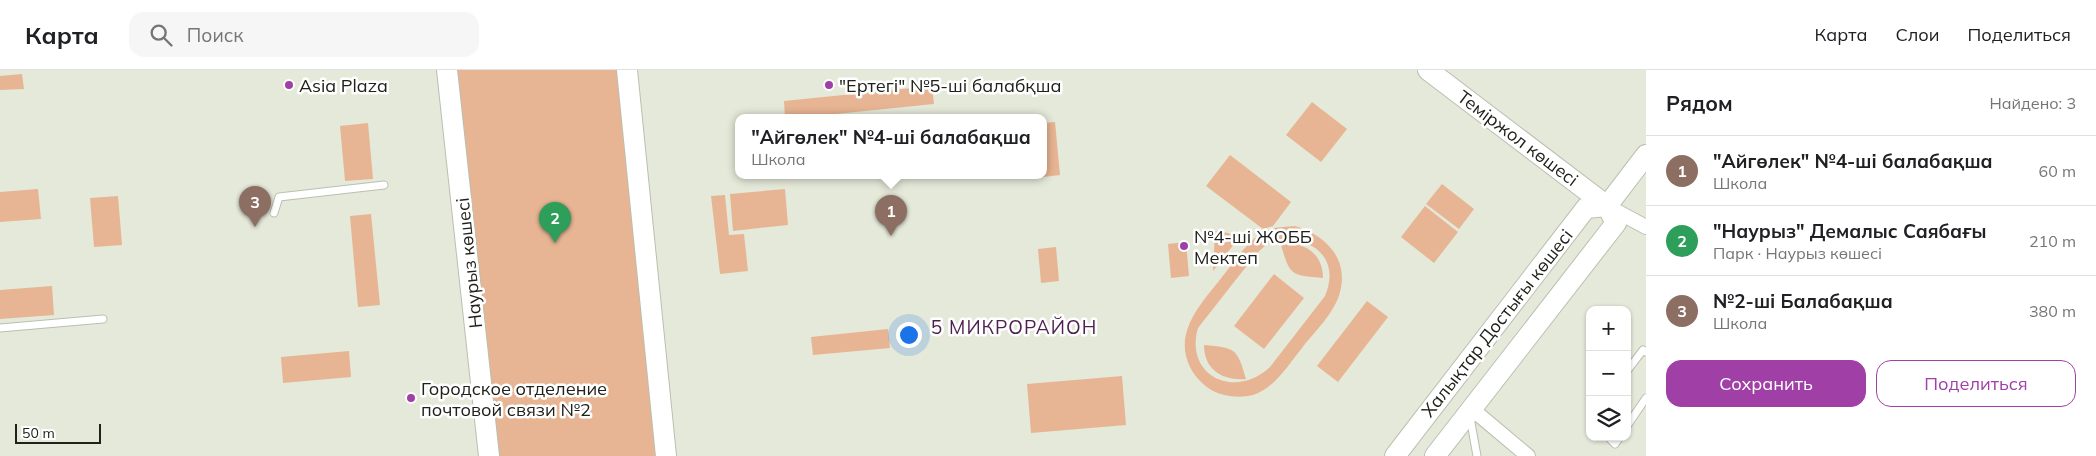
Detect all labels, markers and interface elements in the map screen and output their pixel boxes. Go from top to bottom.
search box [129,12,479,57]
text: Карта [25,20,99,50]
icon: search [147,21,175,49]
text: Поиск [187,23,244,47]
text: Карта [1815,23,1867,46]
text: Слои [1895,23,1940,46]
text: Поделиться [1968,23,2071,46]
place label: Asia Plaza [299,74,388,97]
place label: "Ертегі" №5-ші балабқша [839,74,1062,97]
marker: Asia Plaza [283,79,295,91]
marker: "Ертегі" №5-ші балабқша [823,79,835,91]
street label: Теміржол көшесі [1453,85,1583,191]
text: Рядом [1666,90,1733,116]
text: Найдено: 3 [1990,93,2076,113]
popup [735,114,1047,179]
text: "Айгөлек" №4-ші балабақша [751,125,1031,149]
text: Школа [751,149,805,169]
text: "Айгөлек" №4-ші балабақша [1713,149,1993,173]
text: 1 [1677,161,1687,181]
text: 60 m [2039,161,2076,181]
text: Школа [1713,173,1767,193]
pin: 3 [239,186,271,227]
pin: 1 [875,195,907,236]
street label: Наурыз көшесі [451,197,487,329]
pin: 2 [539,202,571,243]
text: "Наурыз" Демалыс Саябағы [1713,219,1987,243]
street label: Халықтар Достығы көшесі [1416,224,1578,422]
place label: №4-ші ЖОББ Мектеп [1194,225,1312,269]
text: 2 [1677,231,1687,251]
text: 210 m [2029,231,2076,251]
marker: №4-ші ЖОББ Мектеп [1178,240,1190,252]
text: Парк · Наурыз көшесі [1713,243,1882,263]
text: №2-ші Балабақша [1713,289,1893,313]
text: 3 [1677,301,1687,321]
text: 380 m [2029,301,2076,321]
map controls [1586,306,1631,441]
button: + [1586,306,1631,351]
text: Школа [1713,313,1767,333]
district label: 5 МИКРОРАЙОН [931,315,1097,339]
your location [896,322,922,348]
button: − [1586,351,1631,396]
button: Сохранить [1666,360,1866,407]
button: Поделиться [1876,360,2076,407]
place label: Городское отделение почтовой связи №2 [421,377,607,421]
marker: Городское отделение почтовой связи №2 [405,392,417,404]
button: layers [1586,396,1631,441]
scale bar [15,421,101,444]
text: 50 m [22,424,55,442]

